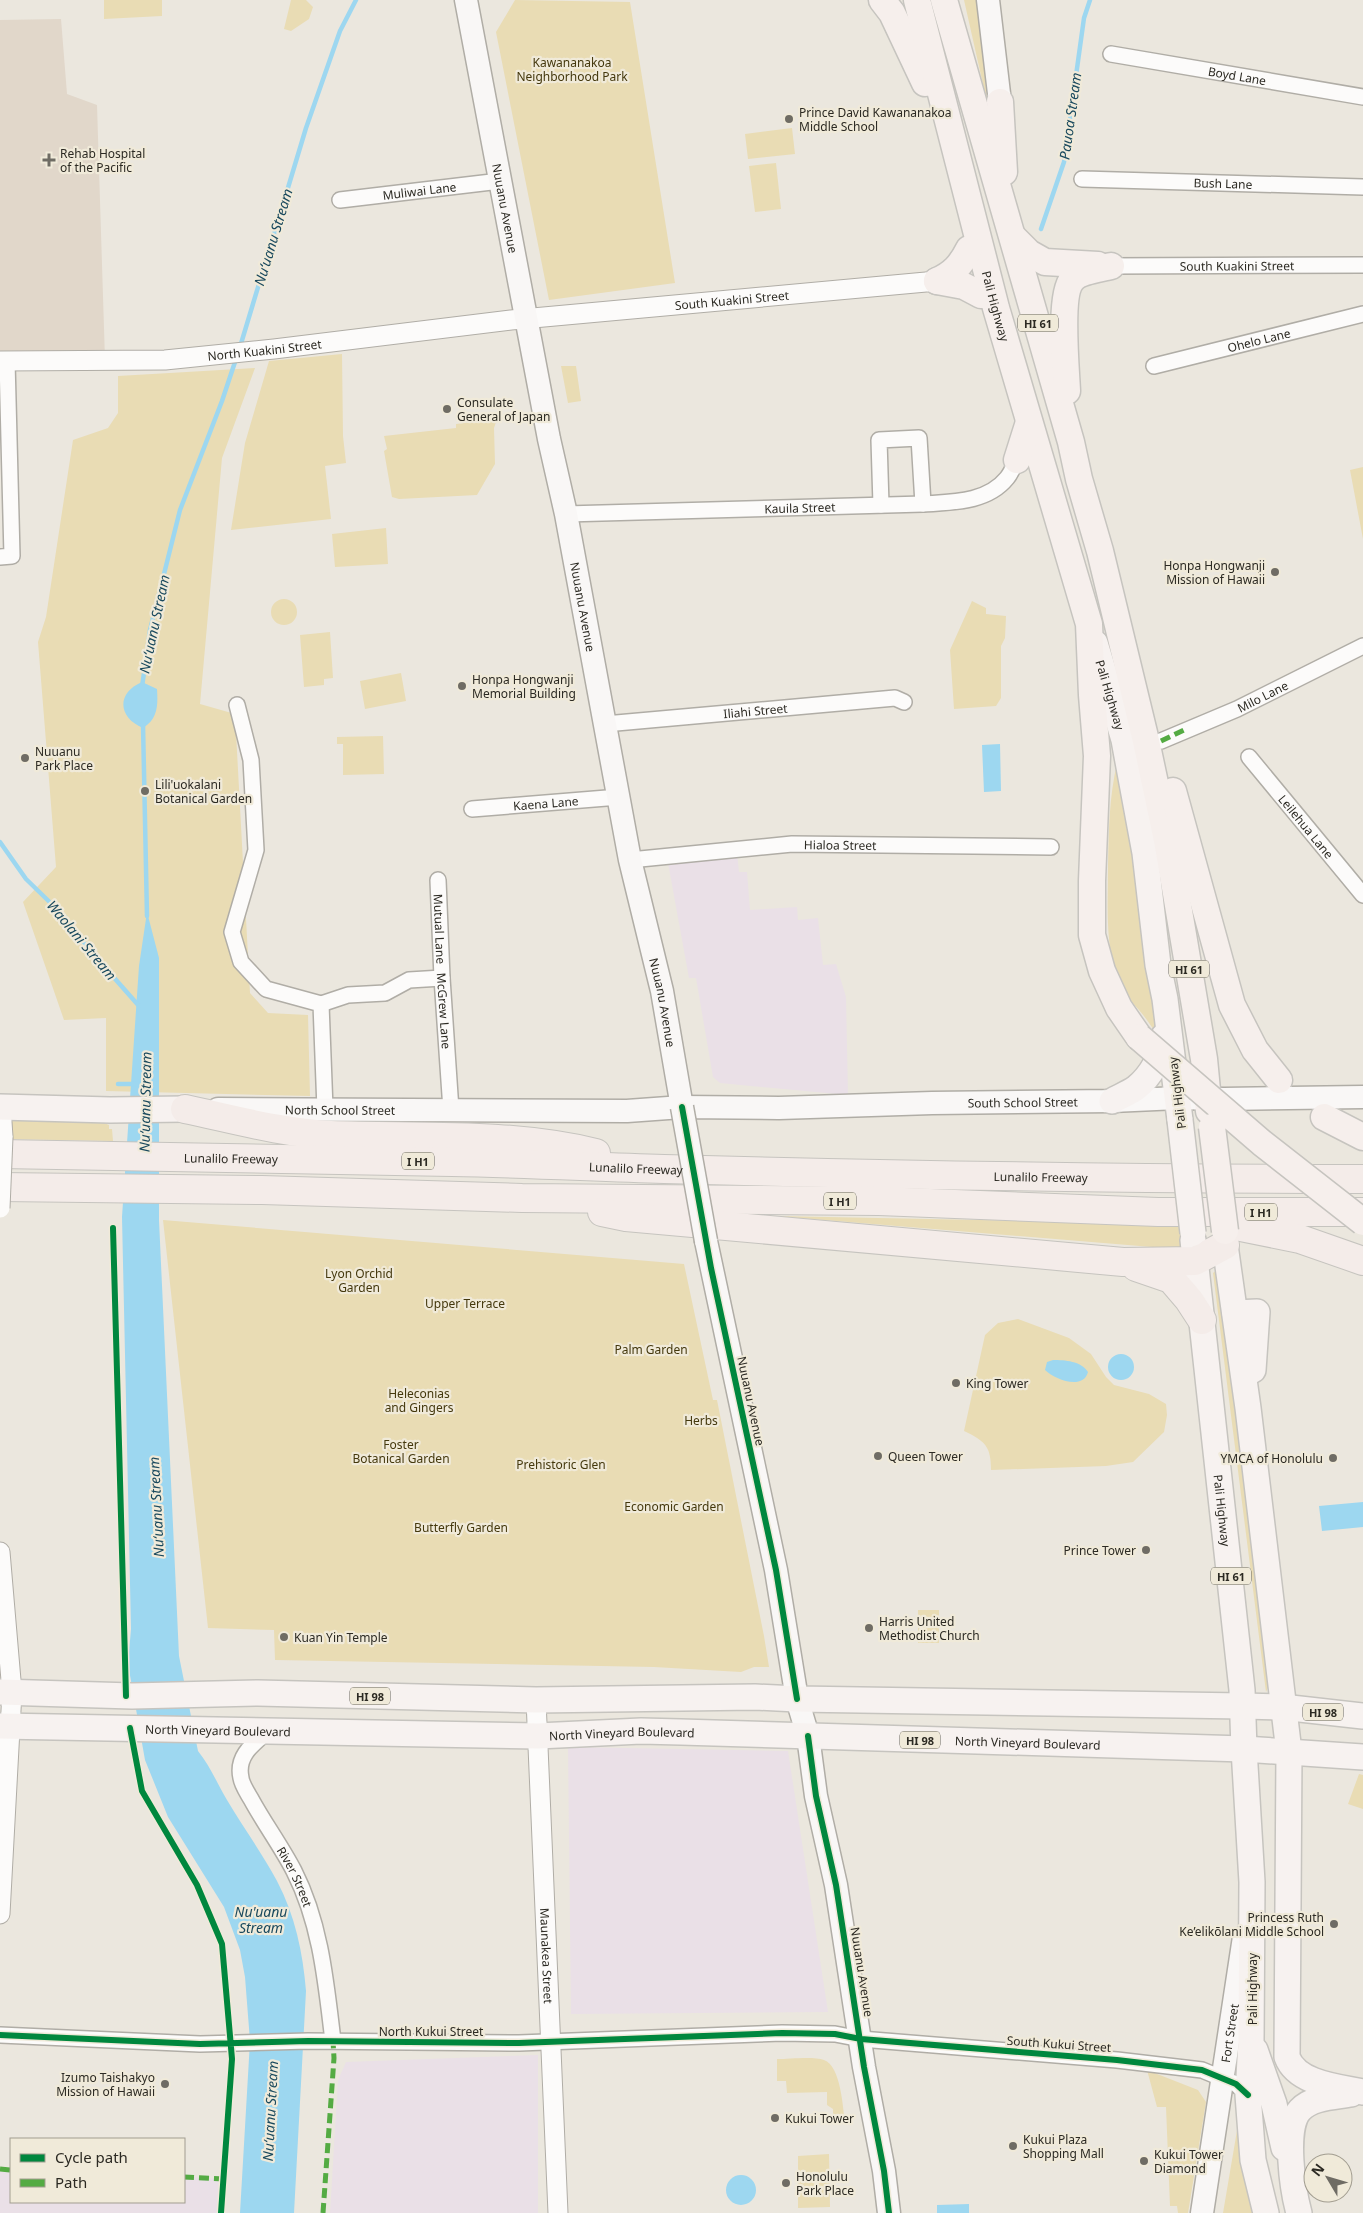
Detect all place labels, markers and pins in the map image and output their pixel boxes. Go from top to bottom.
place label: Prince David Kawananakoa Middle School [799,104,952,135]
marker: Prince David Kawananakoa Middle School [783,113,795,125]
place label: Rehab Hospital of the Pacific [60,145,145,176]
marker: Rehab Hospital of the Pacific [42,153,56,167]
place label: Consulate General of Japan [457,394,550,425]
marker: Consulate General of Japan [441,403,453,415]
place label: Honpa Hongwanji Mission of Hawaii [1163,557,1265,588]
marker: Honpa Hongwanji Mission of Hawaii [1269,566,1281,578]
place label: Honpa Hongwanji Memorial Building [472,671,576,702]
marker: Honpa Hongwanji Memorial Building [456,680,468,692]
place label: Nuuanu Park Place [35,743,93,774]
marker: Nuuanu Park Place [19,752,31,764]
place label: Lili'uokalani Botanical Garden [155,776,252,807]
marker: Lili'uokalani Botanical Garden [139,785,151,797]
place label: King Tower [966,1375,1028,1392]
marker: King Tower [950,1377,962,1389]
place label: Queen Tower [888,1448,963,1465]
marker: Queen Tower [872,1450,884,1462]
place label: YMCA of Honolulu [1221,1450,1323,1467]
marker: YMCA of Honolulu [1327,1452,1339,1464]
place label: Prince Tower [1064,1542,1136,1559]
marker: Prince Tower [1140,1544,1152,1556]
place label: Harris United Methodist Church [879,1613,980,1644]
marker: Harris United Methodist Church [863,1622,875,1634]
place label: Kuan Yin Temple [294,1629,388,1646]
marker: Kuan Yin Temple [278,1631,290,1643]
place label: Princess Ruth Ke’elikōlani Middle School [1179,1909,1324,1940]
marker: Princess Ruth Ke’elikōlani Middle School [1328,1918,1340,1930]
place label: Izumo Taishakyo Mission of Hawaii [56,2069,155,2100]
marker: Izumo Taishakyo Mission of Hawaii [159,2078,171,2090]
place label: Kukui Tower [785,2110,854,2127]
marker: Kukui Tower [769,2112,781,2124]
place label: Kukui Plaza Shopping Mall [1023,2131,1104,2162]
marker: Kukui Plaza Shopping Mall [1007,2140,1019,2152]
place label: Kukui Tower Diamond [1154,2146,1223,2177]
marker: Kukui Tower Diamond [1138,2155,1150,2167]
place label: Honolulu Park Place [796,2168,854,2199]
marker: Honolulu Park Place [780,2177,792,2189]

